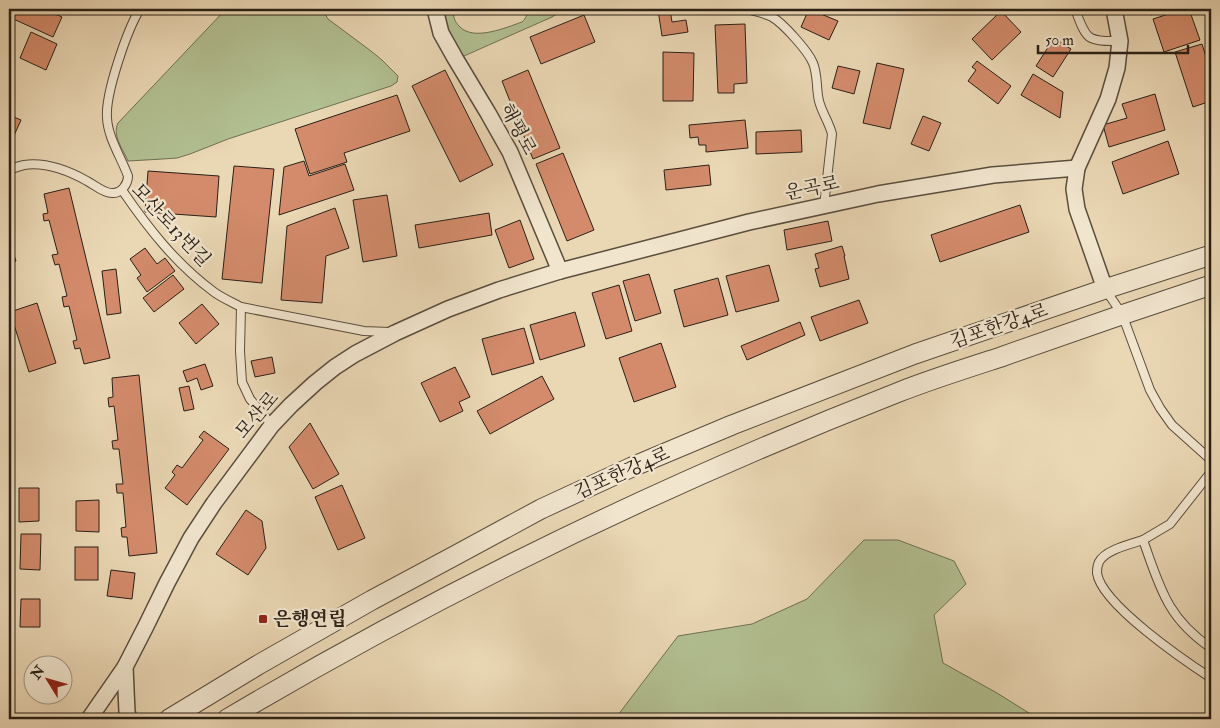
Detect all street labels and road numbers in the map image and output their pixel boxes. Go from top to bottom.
street label: 해평로 [494,99,542,159]
street label: 운곡로 [783,171,841,205]
street label: 모산로13번길 [126,178,216,272]
street label: 김포한강4로 [947,298,1051,354]
street label: 모산로 [230,386,284,444]
street label: 김포한강4로 [571,441,673,505]

